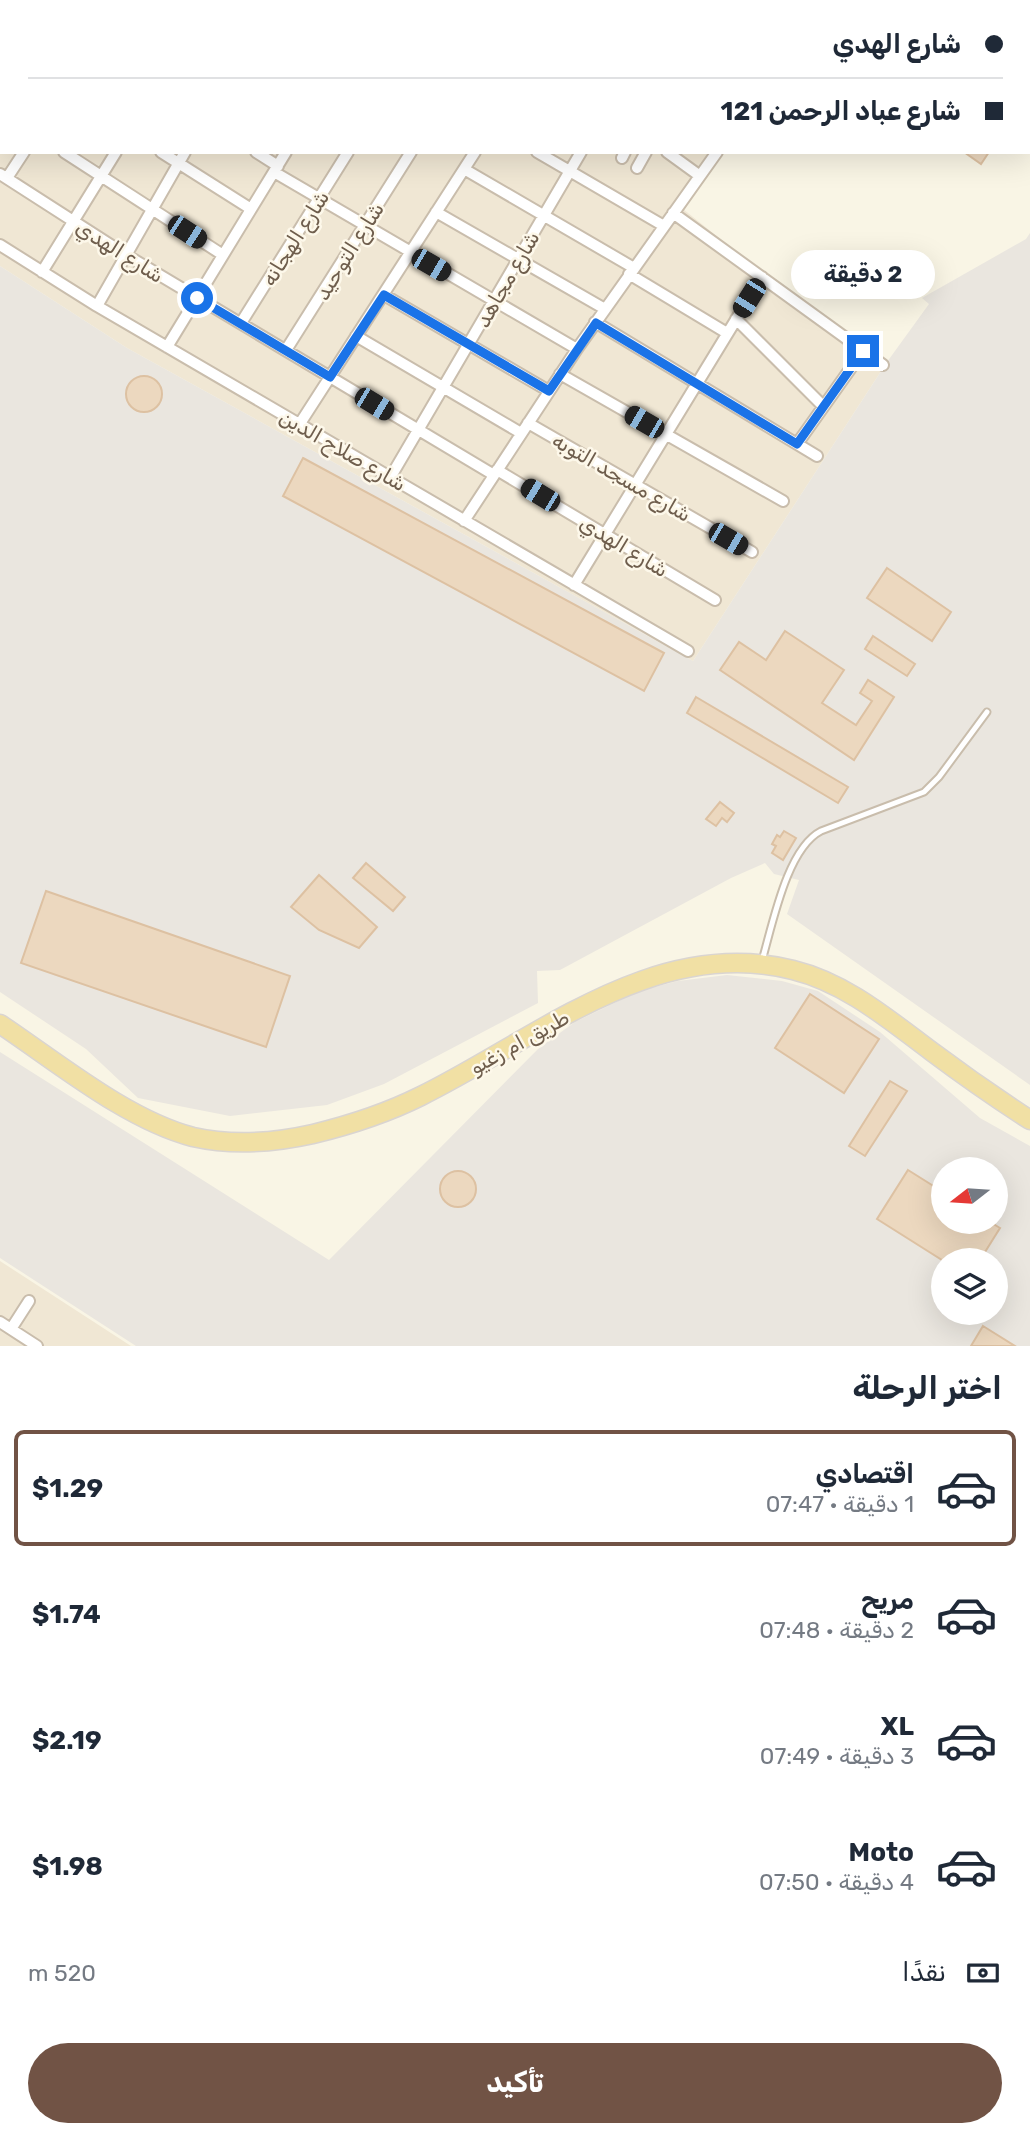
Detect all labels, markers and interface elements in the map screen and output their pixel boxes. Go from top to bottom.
text: شارع الهدي [833,29,961,60]
text: شارع عباد الرحمن 121 [721,96,961,127]
street label: شارع الهجانه [256,186,336,291]
street label: شارع التوحيد [309,197,391,306]
car [164,212,211,252]
street label: شارع الهدي [70,214,169,290]
street label: شارع مجاهد [469,226,546,333]
car [408,245,455,285]
callout: 2 دقيقة [791,250,935,298]
text: 2 دقيقة [824,260,902,288]
car [729,275,770,321]
route start [181,282,213,314]
route end [847,335,879,367]
car [351,384,398,424]
car [621,402,668,442]
street label: شارع صلاح الدين [274,404,411,498]
street label: شارع مسجد التوبه [547,427,696,529]
car [517,475,564,515]
street label: شارع الهدي [574,510,673,584]
car [705,519,752,559]
street label: طريق ام زغيو [465,1004,574,1081]
north arrow [931,1157,1008,1234]
map controls [931,1157,1008,1325]
button: layers [931,1248,1008,1325]
text: اختر الرحلة [852,1369,1002,1407]
icon: car [935,1457,998,1520]
text: اقتصادي [815,1459,914,1490]
text: $1.29 [32,1473,103,1504]
text: 1 دقيقة · 07:47 [766,1490,914,1518]
icon: car [935,1583,998,1646]
text: مريح [861,1585,914,1616]
text: $1.74 [32,1599,101,1630]
text: 2 دقيقة · 07:48 [759,1616,914,1644]
icon: car [935,1709,998,1772]
text: XL [881,1711,914,1742]
text: $2.19 [32,1725,102,1756]
text: 3 دقيقة · 07:49 [760,1742,914,1770]
icon: car [935,1835,998,1898]
text: Moto [849,1837,914,1868]
text: $1.98 [32,1851,103,1882]
text: 4 دقيقة · 07:50 [759,1868,914,1896]
icon: cash [964,1954,1002,1992]
text: نقدًا [902,1957,946,1988]
text: 520 m [28,1959,96,1987]
button: تأكيد [28,2043,1002,2123]

